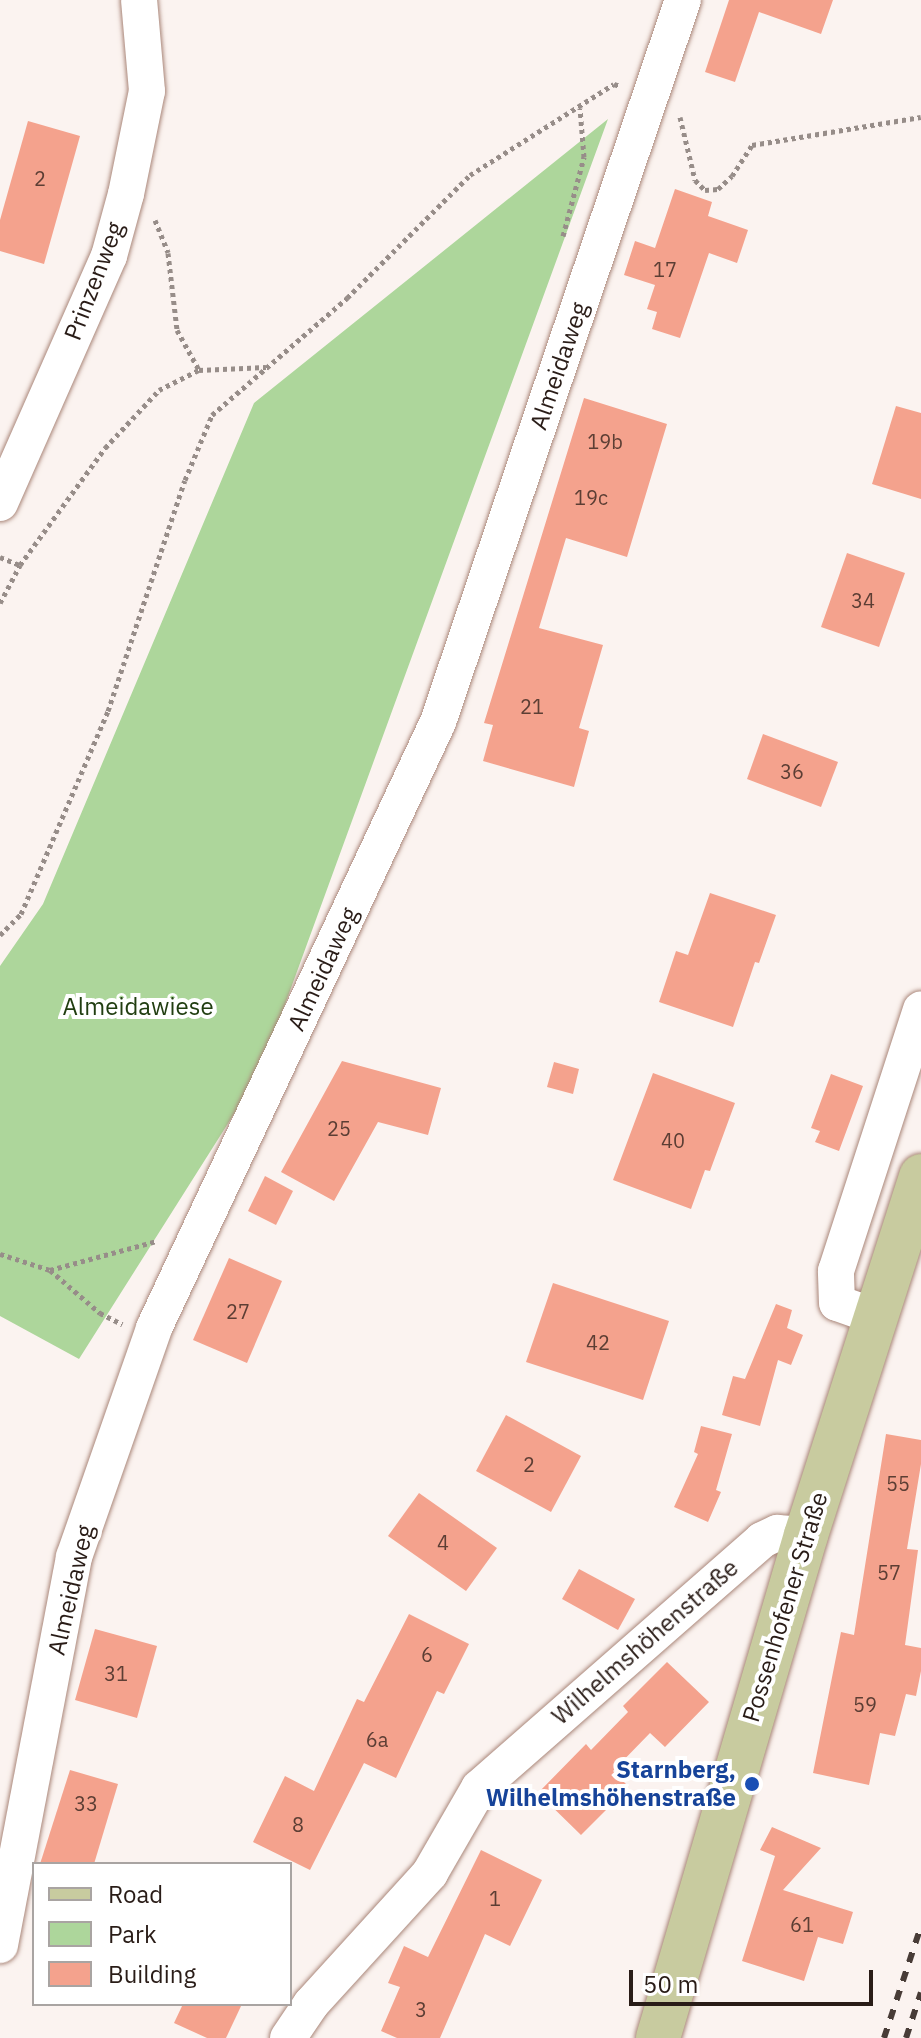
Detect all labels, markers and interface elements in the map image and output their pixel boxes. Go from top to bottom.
house number: 2 [34,166,46,190]
street label: Prinzenweg [58,218,130,344]
house number: 17 [653,257,677,281]
street label: Almeidaweg [524,298,594,434]
house number: 19b [587,429,623,453]
house number: 19c [574,485,608,509]
house number: 34 [851,588,875,612]
house number: 21 [520,694,544,718]
house number: 36 [780,759,804,783]
street label: Almeidaweg [282,903,364,1035]
park label: Almeidawiese [62,993,214,1021]
house number: 25 [327,1116,351,1140]
house number: 40 [661,1128,685,1152]
house number: 27 [226,1299,250,1323]
house number: 42 [586,1330,610,1354]
house number: 2 [523,1452,535,1476]
house number: 55 [886,1471,910,1495]
street label: Possenhofener Straße [736,1488,834,1726]
street label: Almeidaweg [42,1522,100,1658]
house number: 4 [437,1530,449,1554]
street label: Wilhelmshöhenstraße [546,1553,744,1731]
house number: 57 [877,1560,901,1584]
house number: 6 [421,1642,433,1666]
house number: 31 [104,1661,128,1685]
house number: 59 [853,1692,877,1716]
house number: 6a [366,1727,388,1751]
place label: Starnberg, Wilhelmshöhenstraße [486,1756,736,1812]
marker: Starnberg, Wilhelmshöhenstraße [743,1775,761,1793]
house number: 33 [74,1791,98,1815]
house number: 8 [292,1812,304,1836]
legend [32,1862,292,2006]
text: Road [108,1878,163,1910]
house number: 1 [489,1886,501,1910]
house number: 61 [790,1912,814,1936]
text: Park [108,1918,157,1950]
scale bar [633,1954,877,2004]
text: Building [108,1958,196,1990]
text: 50 m [643,1968,698,2000]
house number: 3 [415,1997,427,2021]

